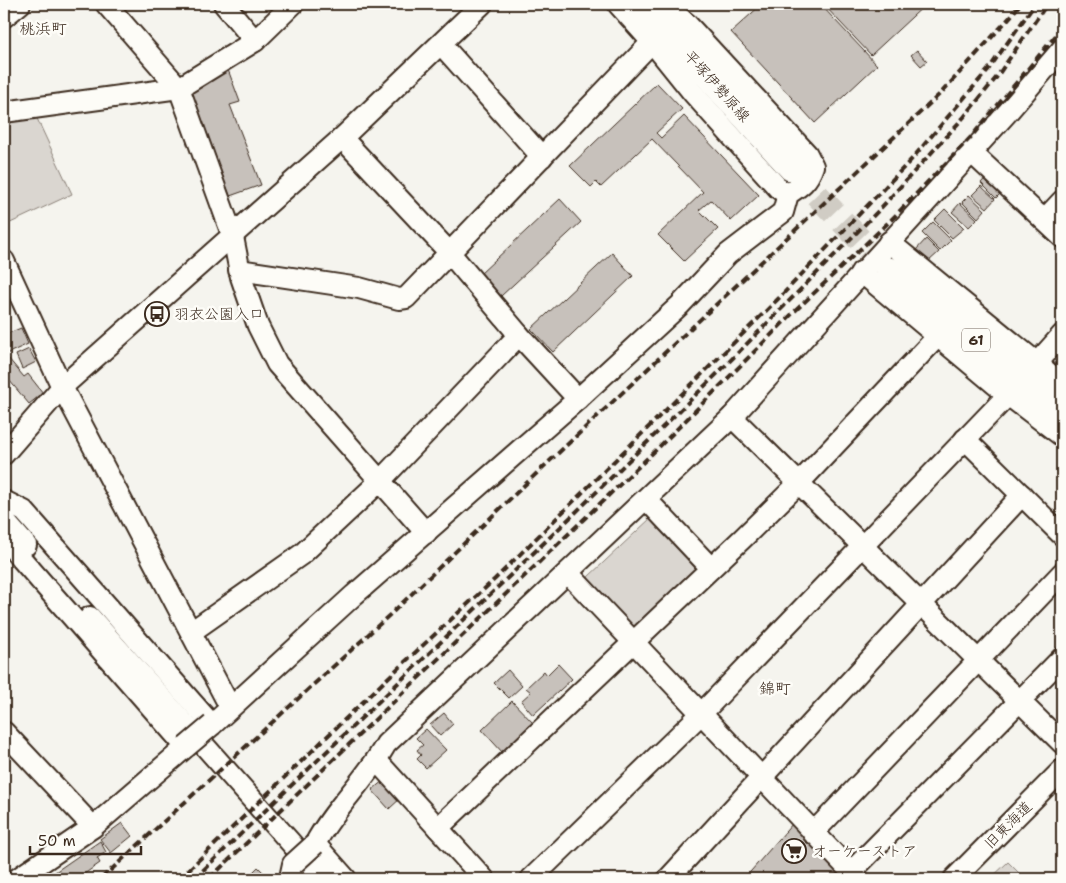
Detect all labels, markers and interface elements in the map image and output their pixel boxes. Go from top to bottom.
district label: 桃浜町 [19,18,67,39]
street label: 平塚伊勢原線 [679,46,755,126]
bus stop icon: 羽衣公園入口 [144,301,170,327]
place label: 羽衣公園入口 [174,304,264,324]
road number: 61 [962,328,990,352]
district label: 錦町 [759,678,791,699]
street label: 旧東海道 [980,797,1036,853]
scale bar [30,823,141,855]
text: 50 m [38,831,76,851]
supermarket icon: オーケーストア [781,838,807,864]
place label: オーケーストア [812,841,917,861]

